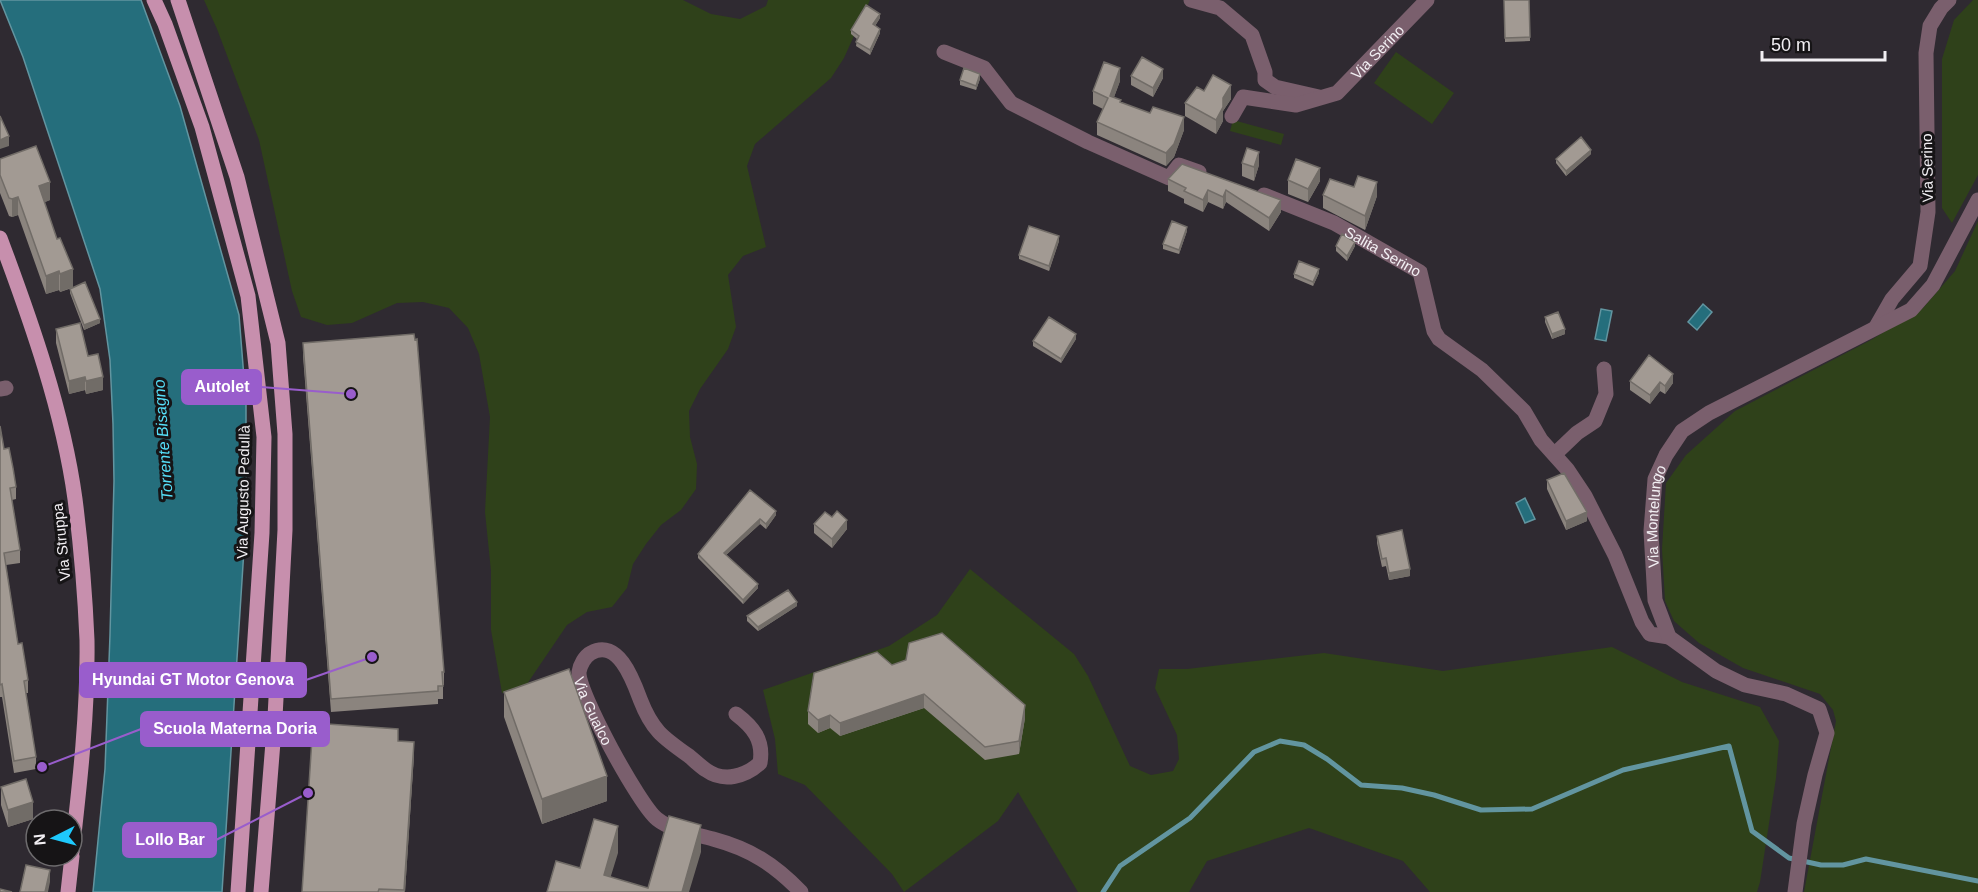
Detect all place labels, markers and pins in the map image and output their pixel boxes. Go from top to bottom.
callout: Autolet [182,370,261,404]
callout: Hyundai GT Motor Genova [80,663,306,697]
callout: Scuola Materna Doria [141,712,329,746]
callout: Lollo Bar [123,823,216,857]

